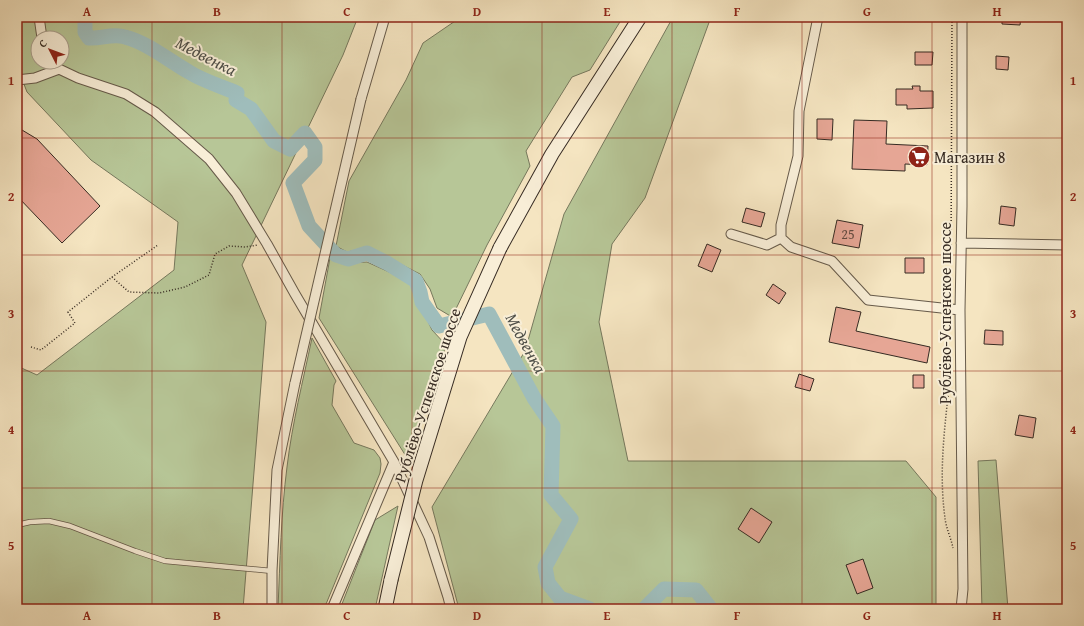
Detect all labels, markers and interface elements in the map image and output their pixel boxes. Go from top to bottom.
text: A [83,2,92,21]
text: B [213,2,221,21]
text: C [343,2,351,21]
text: D [473,2,481,21]
text: E [604,2,611,21]
text: F [734,2,741,21]
text: G [863,2,871,21]
text: H [992,2,1002,21]
north arrow [30,30,70,70]
water label: Медвенка [171,30,241,82]
text: С [35,36,51,51]
text: 1 [8,71,14,90]
text: 1 [1070,71,1076,90]
supermarket icon: Магазин 8 [906,144,932,170]
place label: Магазин 8 [934,145,1006,169]
text: 2 [8,187,15,206]
text: 2 [1070,187,1077,206]
street label: Рублёво-Успенское шоссе [933,222,957,404]
house number: 25 [841,224,855,244]
text: 3 [8,304,14,323]
text: 3 [1070,304,1076,323]
street label: Рублёво-Успенское шоссе [387,305,467,485]
water label: Медвенка [500,308,553,378]
text: 4 [8,420,15,439]
text: 4 [1070,420,1077,439]
text: 5 [8,536,15,555]
text: 5 [1070,536,1077,555]
text: A [83,606,92,625]
text: B [213,606,221,625]
text: C [343,606,351,625]
text: D [473,606,481,625]
text: E [604,606,611,625]
text: F [734,606,741,625]
text: G [863,606,871,625]
text: H [992,606,1002,625]

